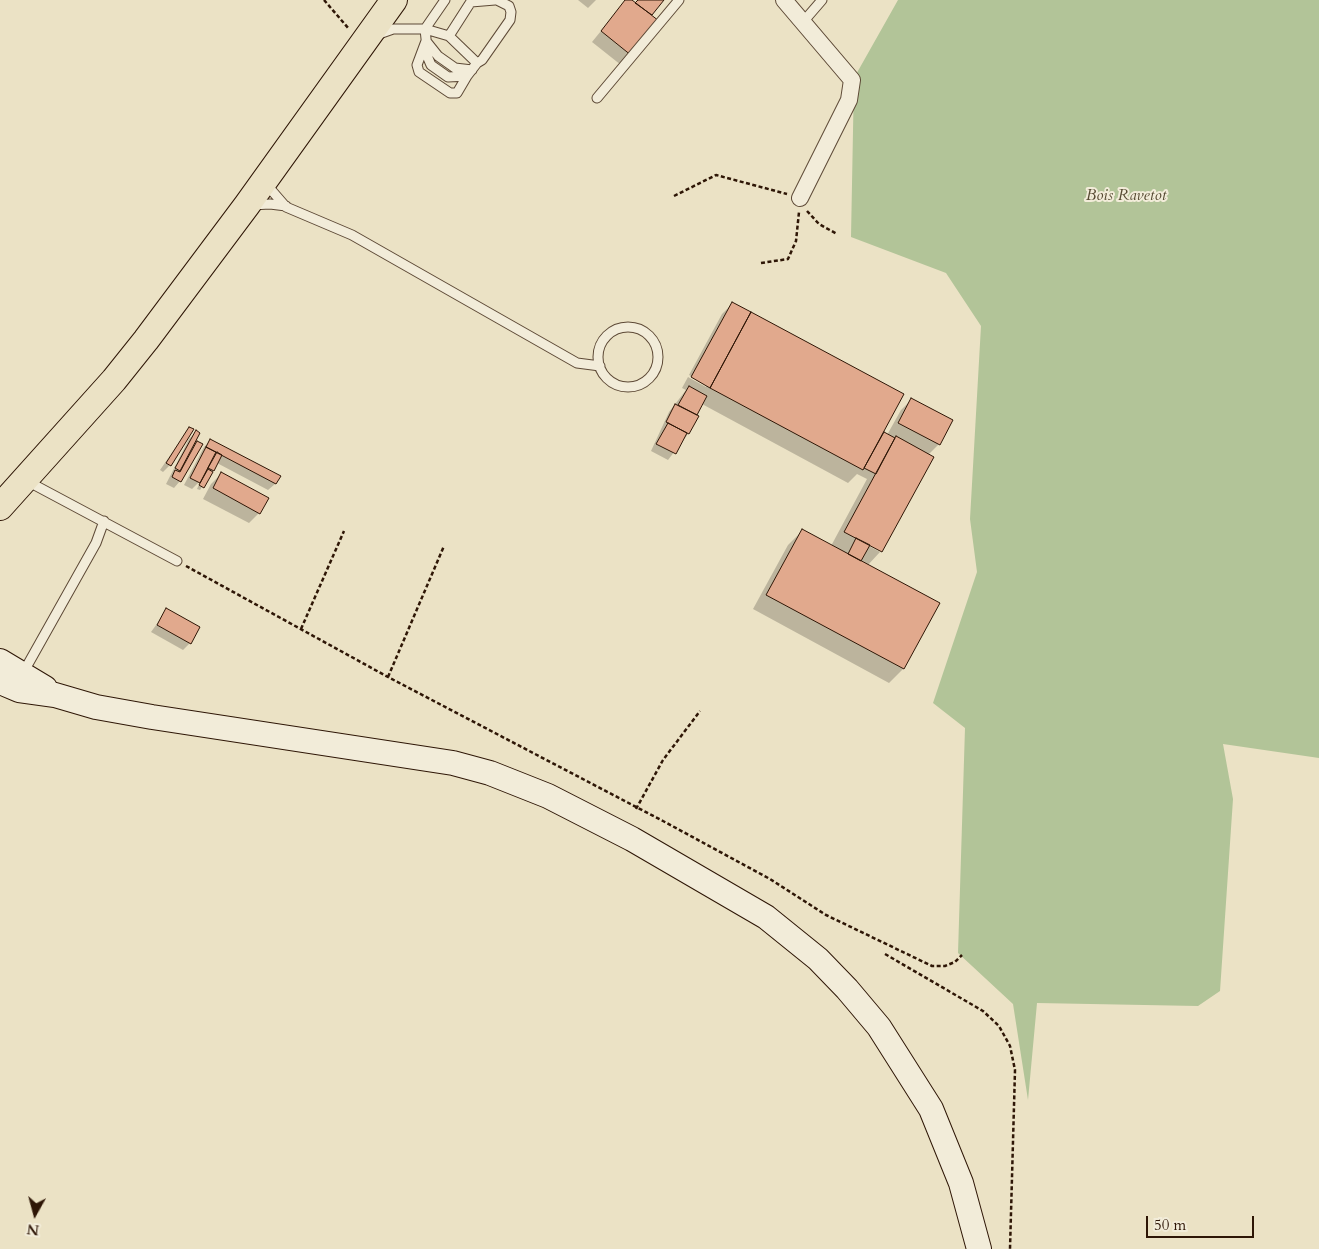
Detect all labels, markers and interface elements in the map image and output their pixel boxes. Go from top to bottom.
park label: Bois Ravetot [1086,186,1166,206]
north arrow [10,1189,60,1239]
scale bar [1149,1206,1256,1238]
text: 50 m [1154,1215,1186,1235]
text: N [26,1219,40,1240]

